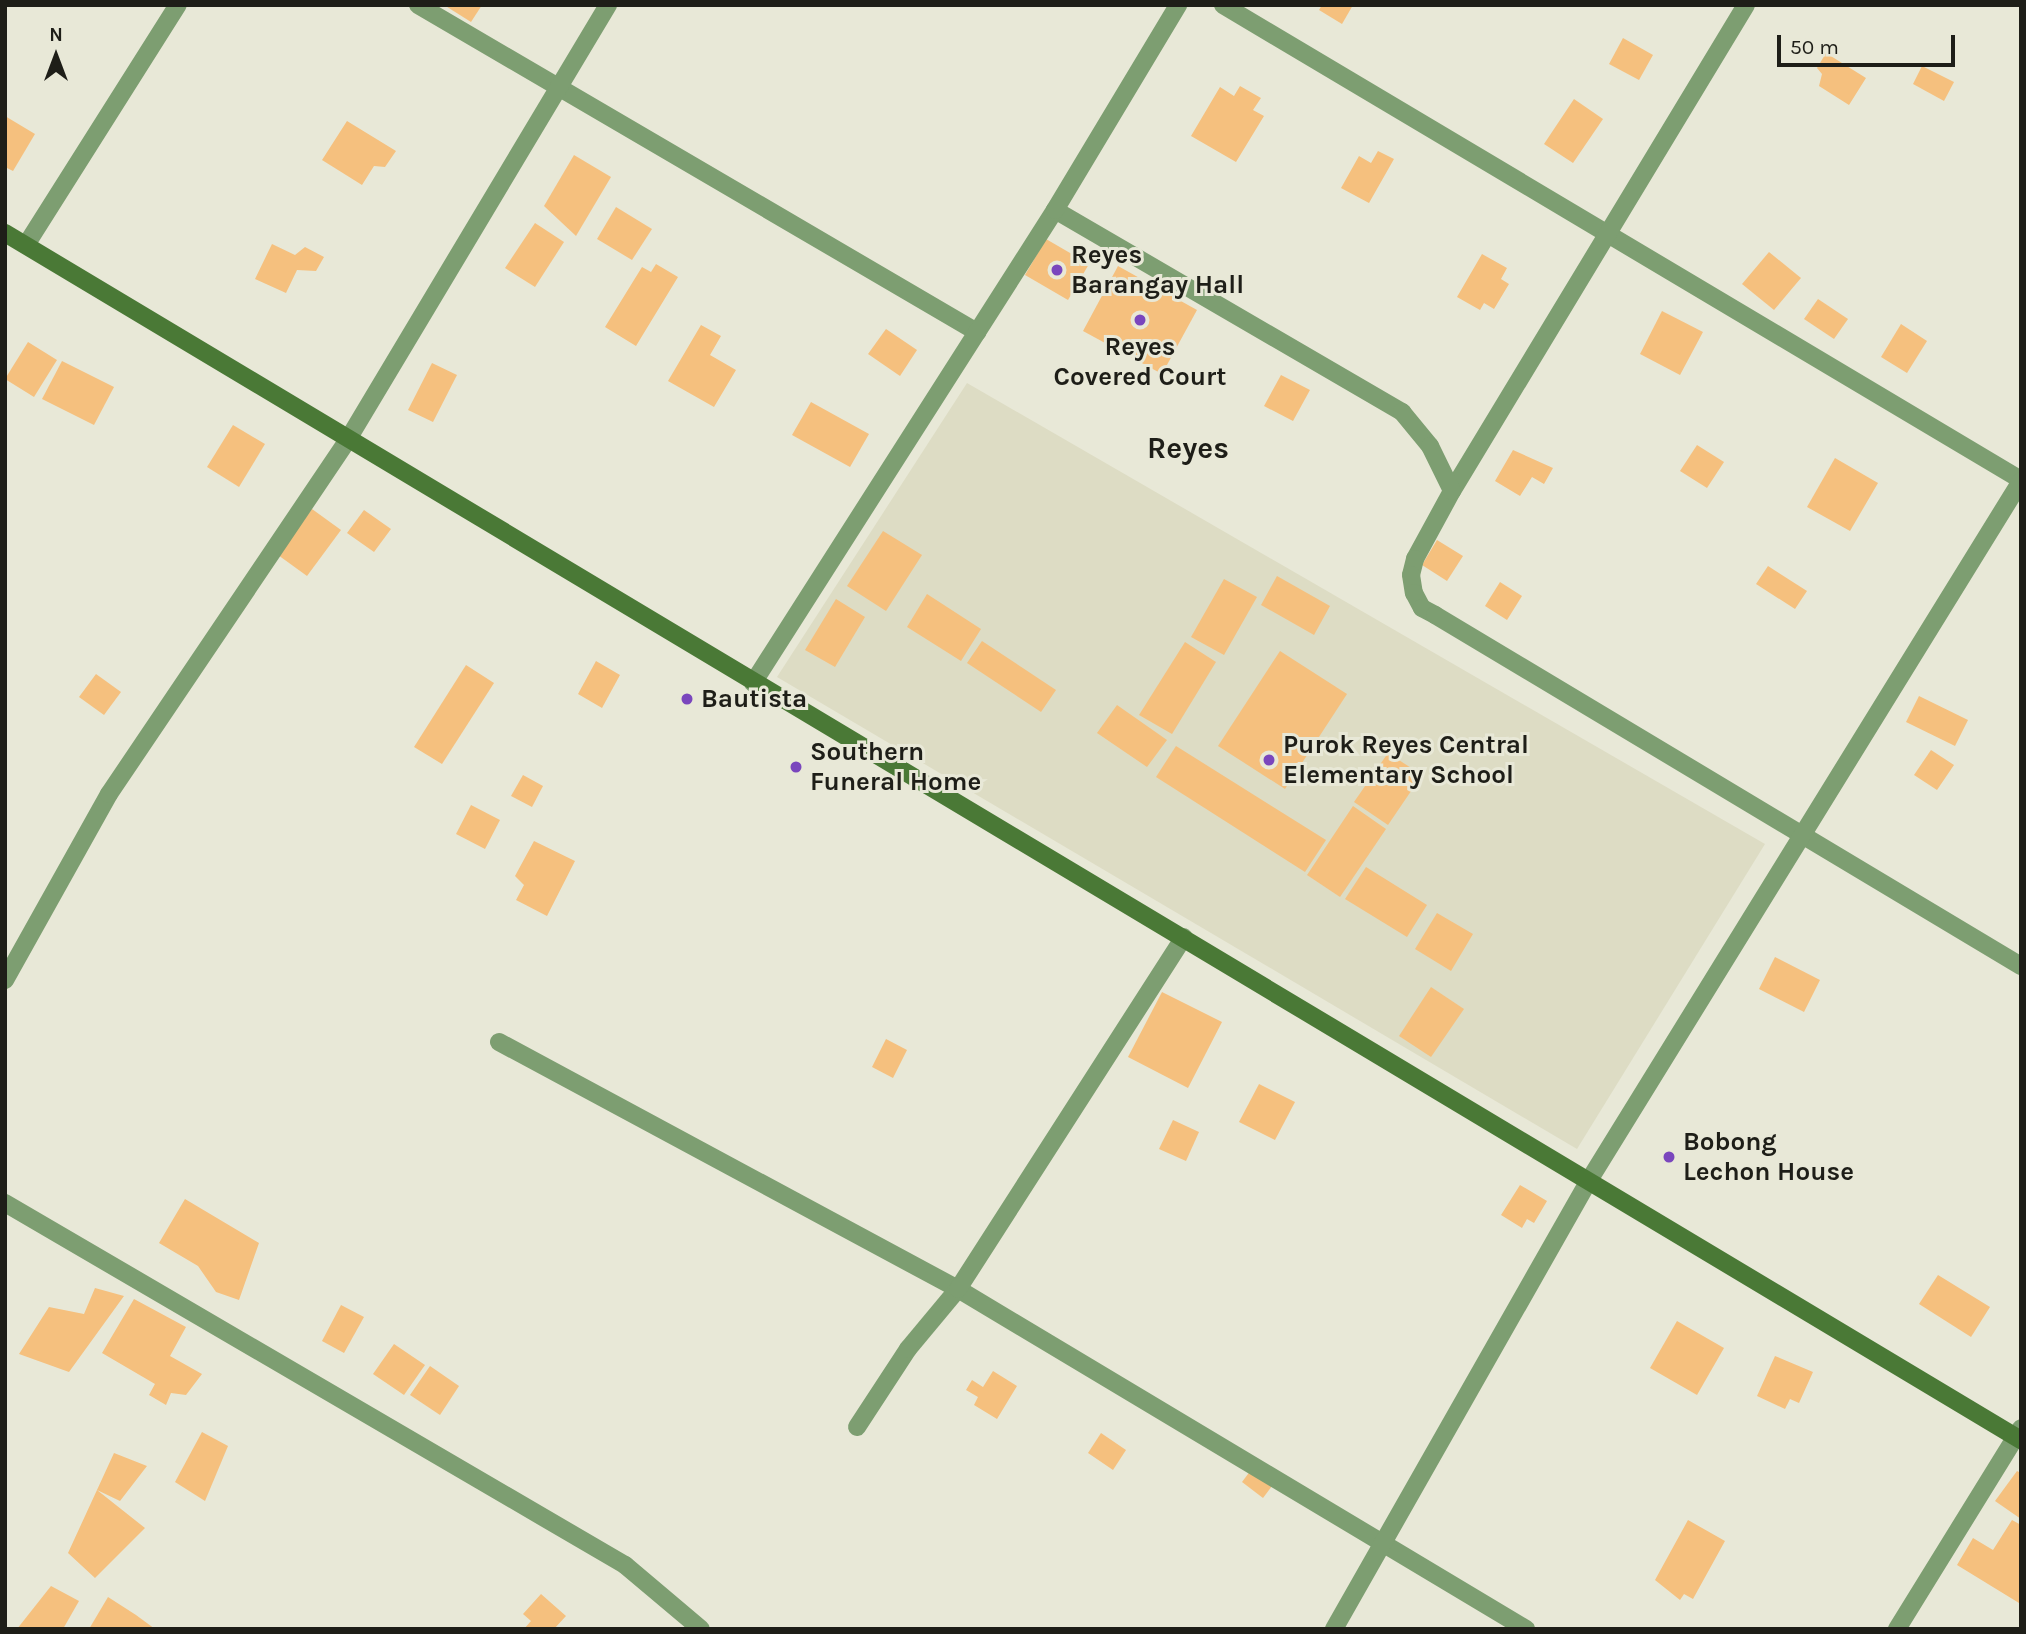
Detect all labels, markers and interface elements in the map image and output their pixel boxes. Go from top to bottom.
north arrow [21,21,91,91]
scale bar [1781,21,1960,65]
text: N [49,24,63,46]
text: 50 m [1790,35,1839,59]
place label: Reyes Barangay Hall [1071,239,1244,300]
marker: Reyes Barangay Hall [1049,262,1065,278]
marker: Reyes Covered Court [1132,312,1148,328]
place label: Reyes Covered Court [1054,331,1226,392]
district label: Reyes [1147,430,1229,466]
place label: Bautista [701,683,807,715]
marker: Bautista [679,691,695,707]
place label: Purok Reyes Central Elementary School [1283,729,1529,790]
place label: Southern Funeral Home [810,736,981,798]
marker: Purok Reyes Central Elementary School [1261,752,1277,768]
marker: Southern Funeral Home [788,759,804,775]
place label: Bobong Lechon House [1683,1126,1854,1188]
marker: Bobong Lechon House [1661,1149,1677,1165]

